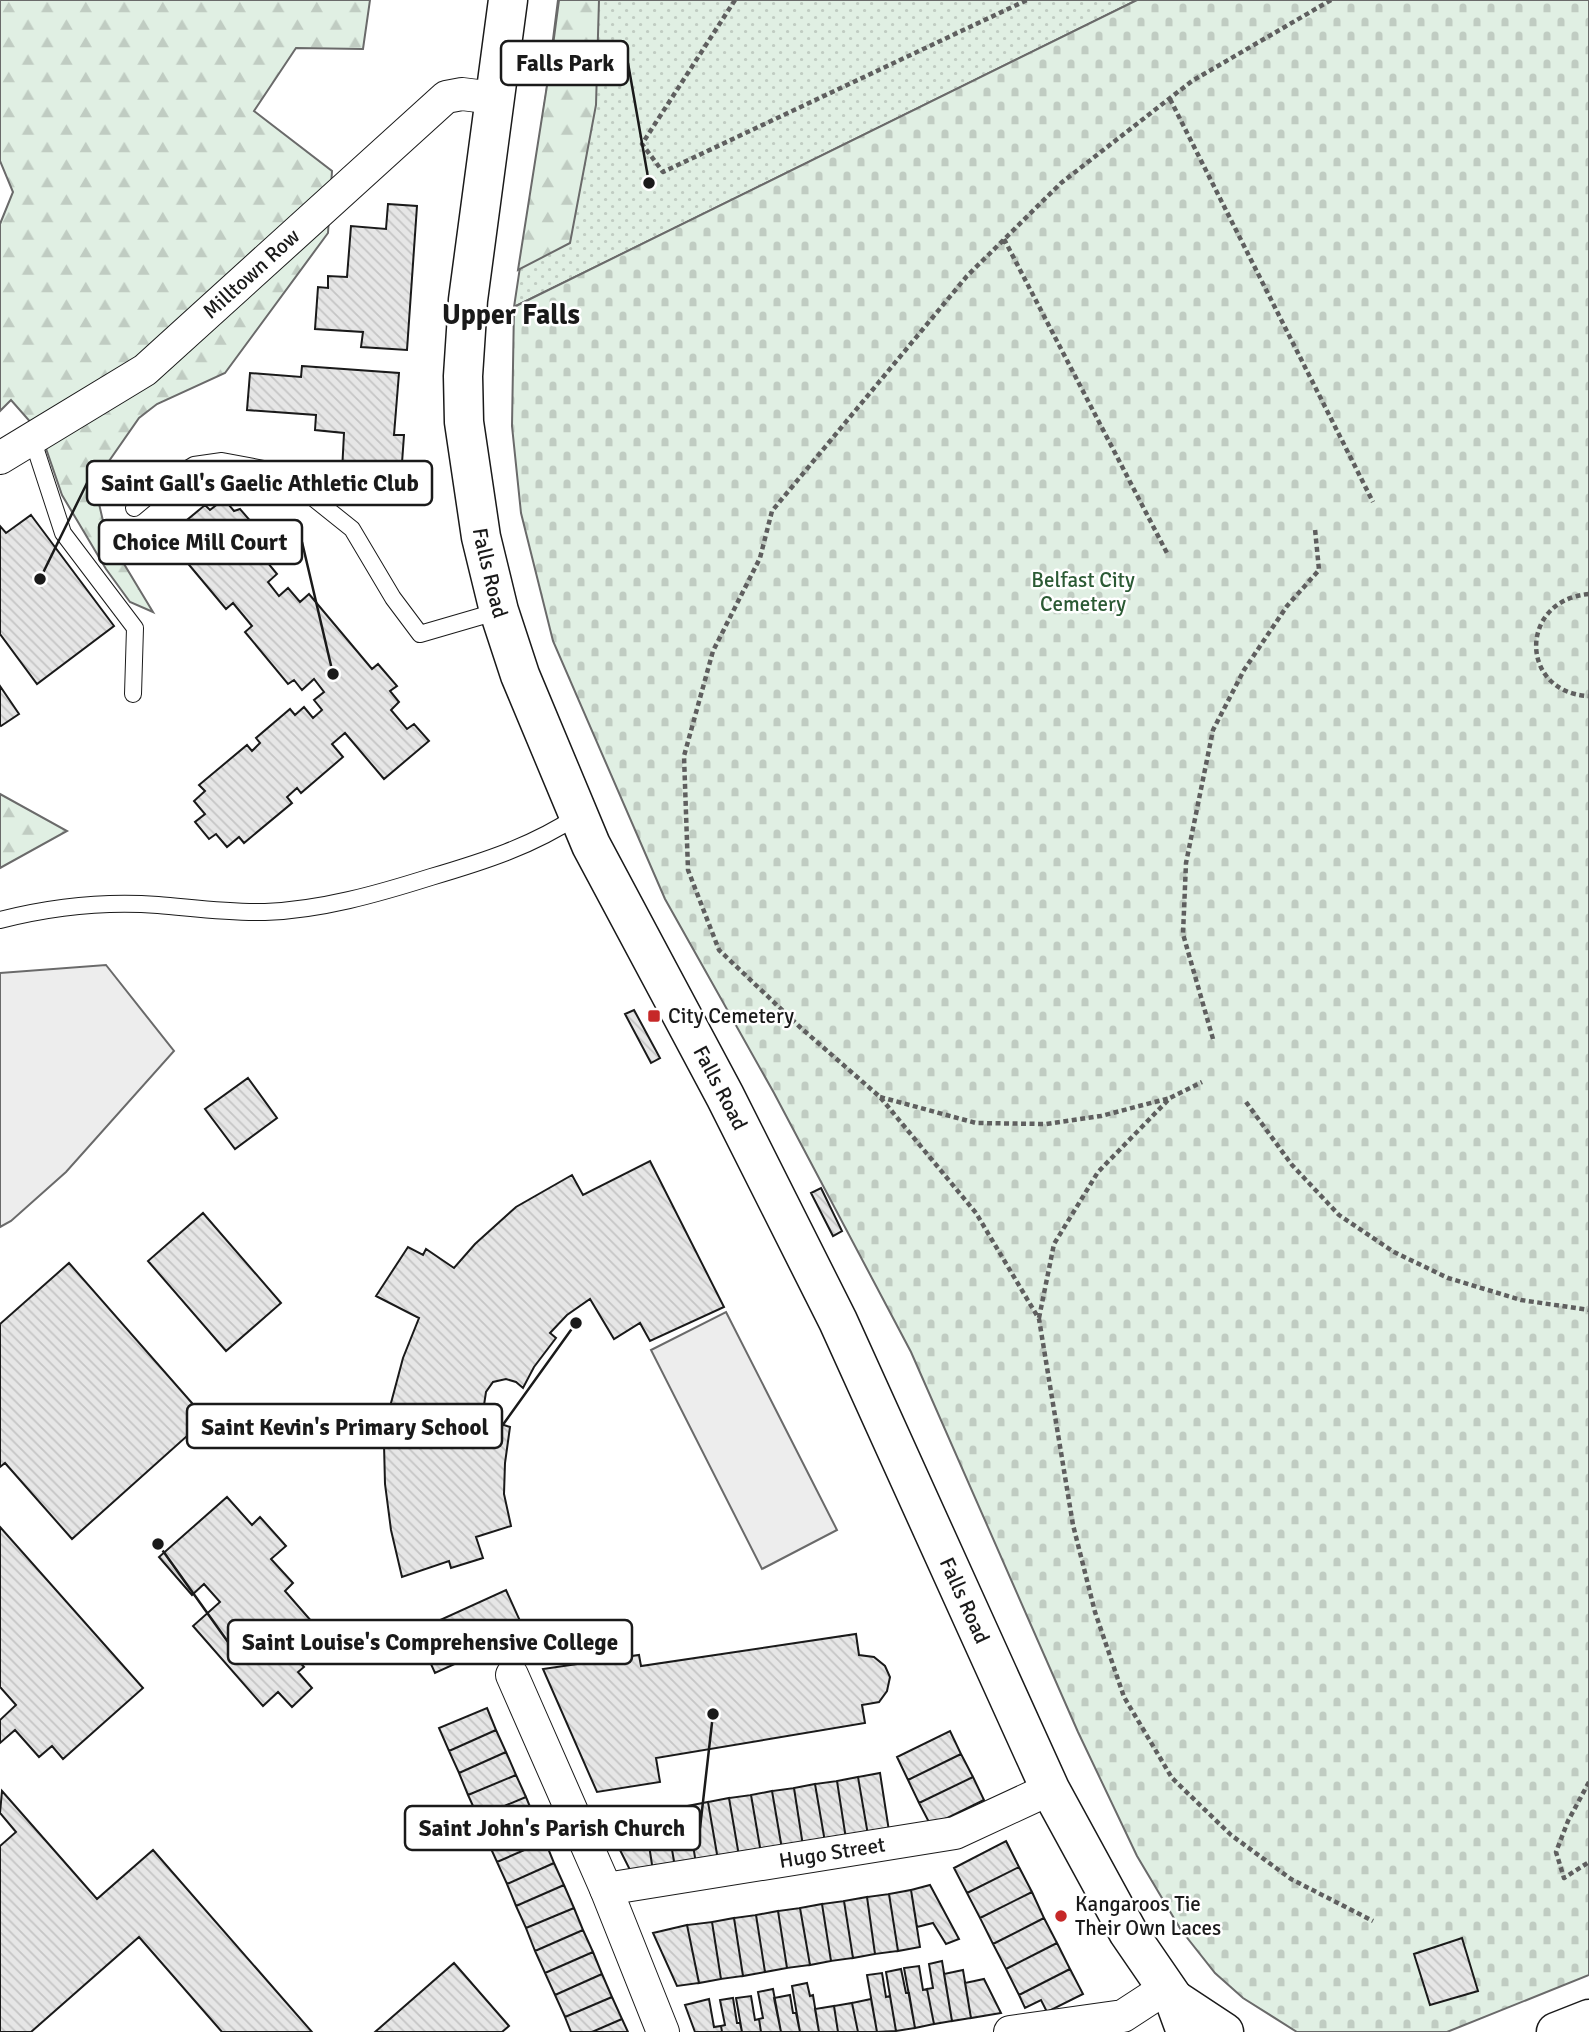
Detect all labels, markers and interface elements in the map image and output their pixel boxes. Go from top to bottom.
callout: Falls Park [501,41,628,85]
text: Falls Park [516,49,614,78]
street label: Milltown Row [197,223,305,324]
district label: Upper Falls [442,298,580,332]
callout: Saint Gall's Gaelic Athletic Club [87,461,432,505]
text: Saint Gall's Gaelic Athletic Club [101,469,419,498]
callout: Choice Mill Court [99,520,302,564]
street label: Falls Road [467,526,513,621]
text: Choice Mill Court [113,528,288,557]
park label: Belfast City Cemetery [1031,567,1135,617]
place label: City Cemetery [668,1003,794,1029]
marker: City Cemetery [646,1008,662,1024]
street label: Falls Road [688,1041,753,1135]
callout: Saint Kevin's Primary School [187,1404,502,1448]
text: Saint Kevin's Primary School [201,1413,489,1442]
street label: Falls Road [934,1553,995,1648]
callout: Saint Louise's Comprehensive College [228,1620,632,1664]
text: Saint Louise's Comprehensive College [242,1628,618,1657]
callout: Saint John's Parish Church [405,1806,700,1850]
text: Saint John's Parish Church [419,1814,685,1843]
street label: Hugo Street [777,1831,887,1874]
place label: Kangaroos Tie Their Own Laces [1075,1891,1221,1941]
marker: Kangaroos Tie Their Own Laces [1053,1908,1069,1924]

